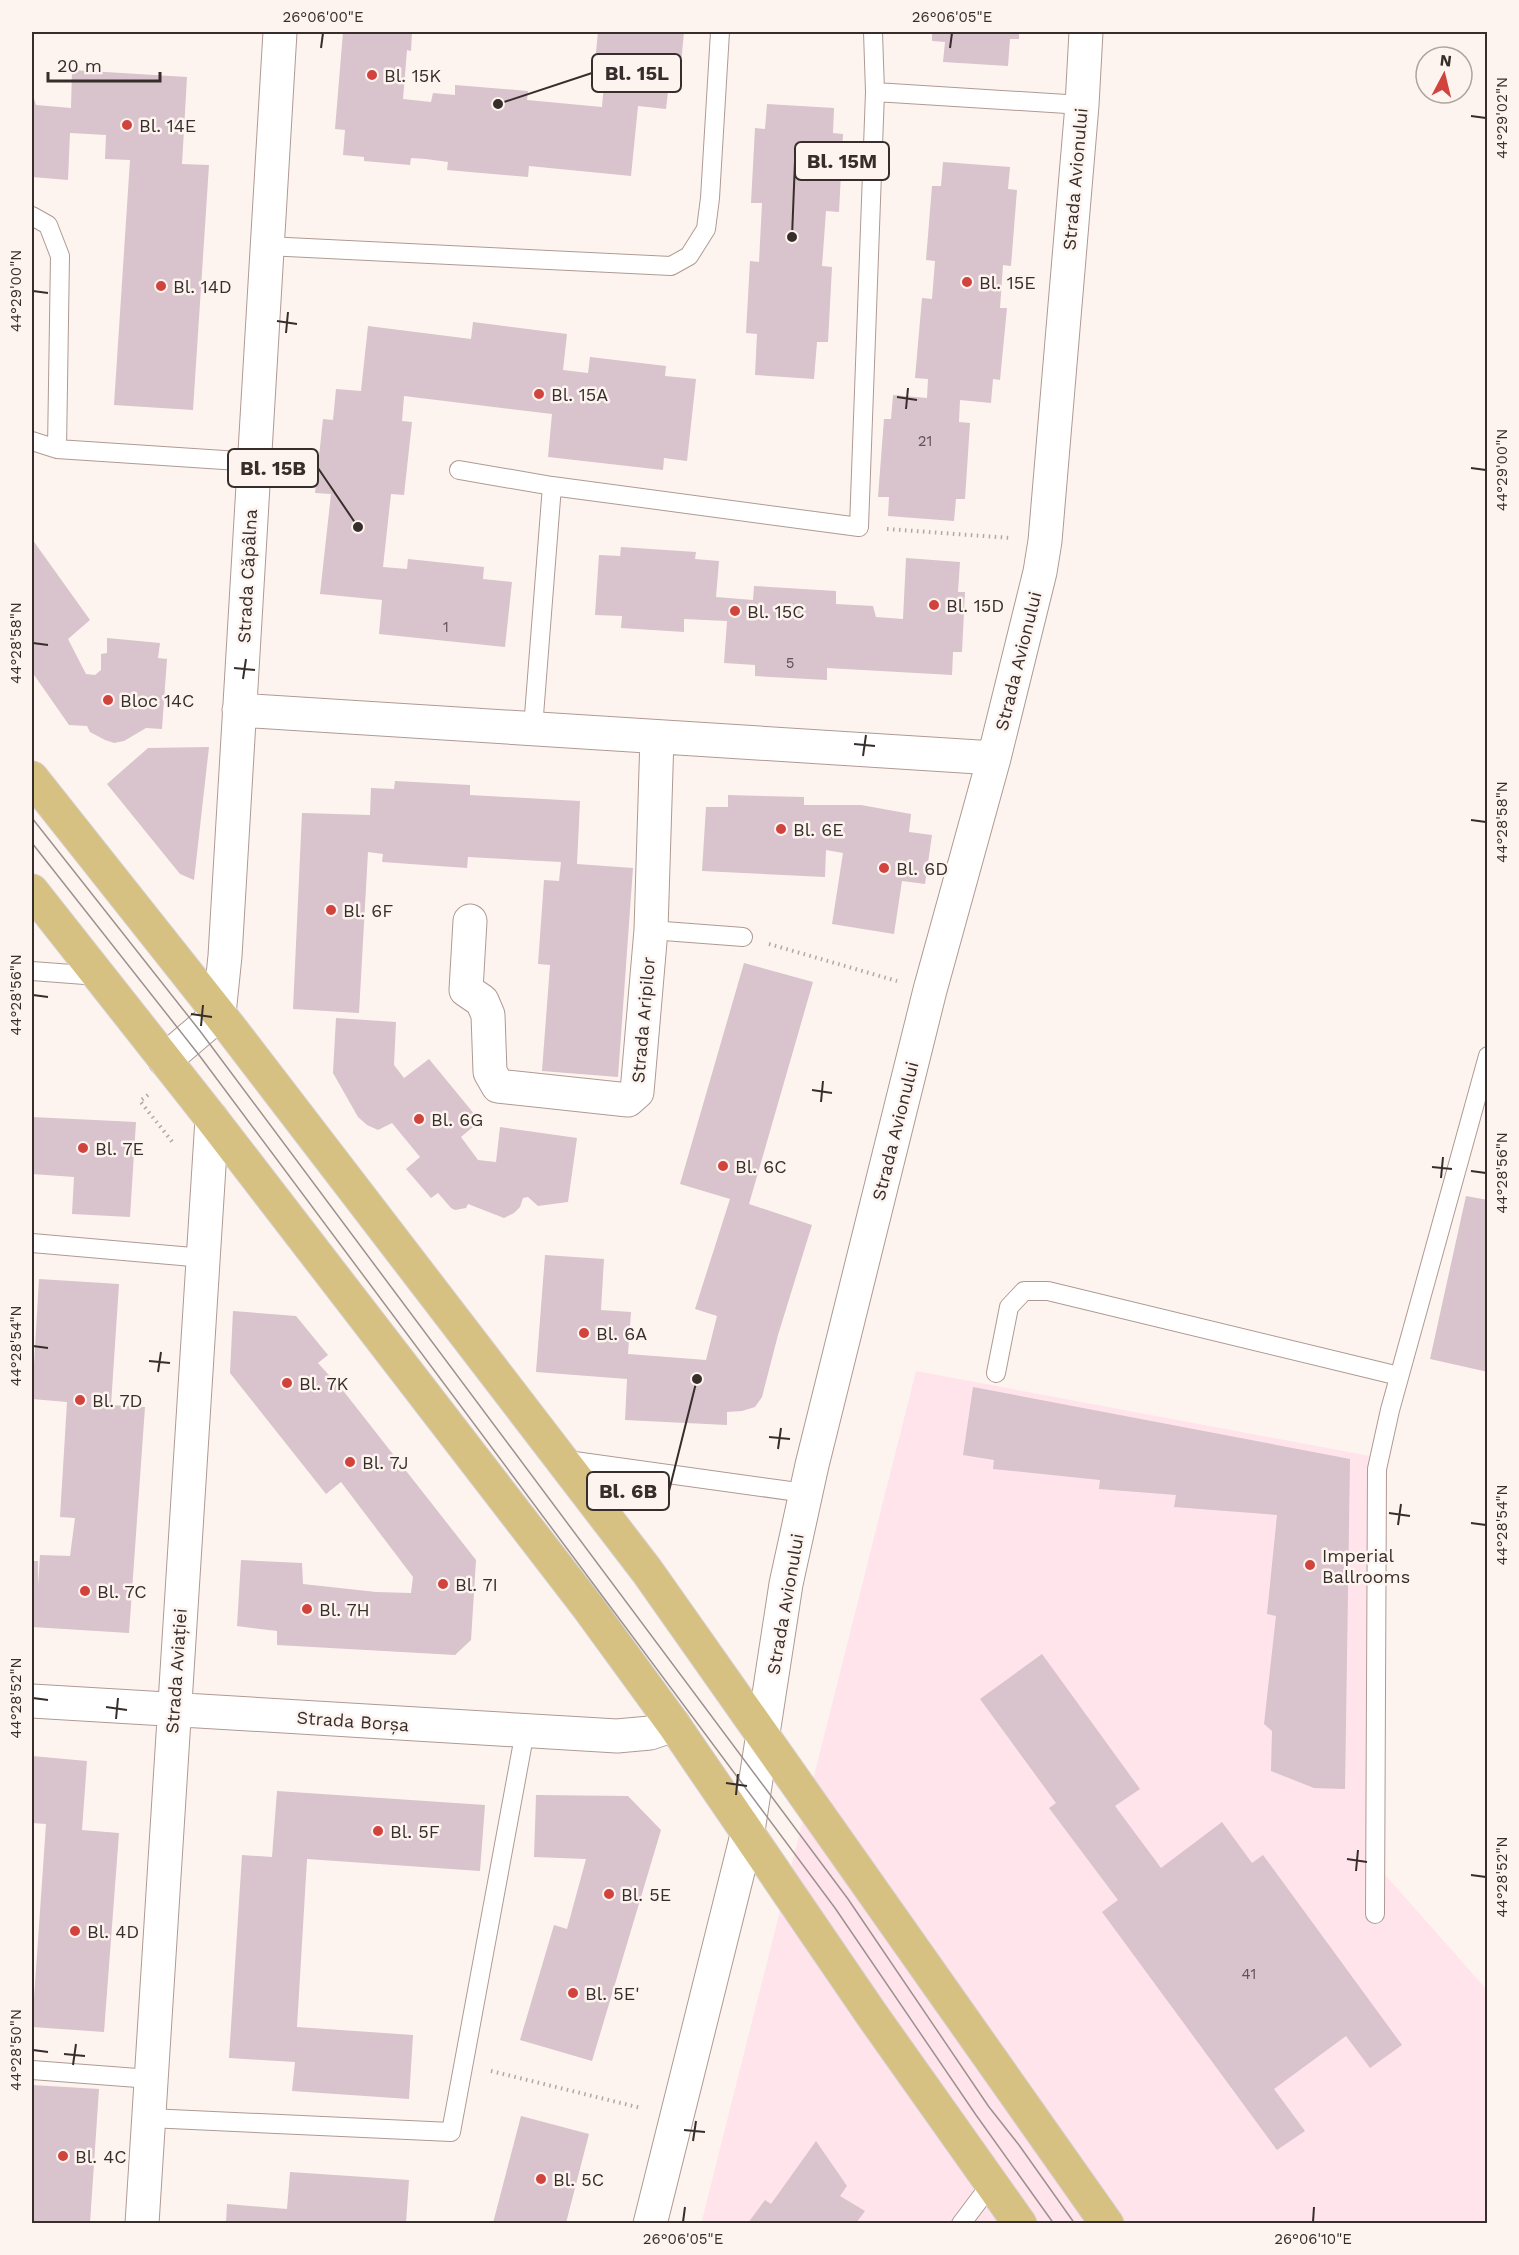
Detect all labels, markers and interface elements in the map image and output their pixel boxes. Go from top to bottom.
text: 26°06'00"E [282,8,364,26]
text: 26°06'05"E [912,8,992,26]
scale bar [48,45,160,83]
north arrow [1414,45,1474,105]
text: N [1439,50,1453,71]
callout: Bl. 15L [592,54,681,92]
text: 20 m [57,55,102,76]
text: Bl. 15L [605,61,669,85]
place label: Bl. 15K [384,65,441,86]
marker: Bl. 15K [365,68,379,82]
text: 44°29'02"N [1493,77,1511,159]
street label: Strada Avionului [1058,107,1092,251]
place label: Bl. 14E [139,115,196,136]
marker: Bl. 14E [120,118,134,132]
callout: Bl. 15M [795,142,889,180]
text: Bl. 15M [807,149,877,173]
text: 44°29'00"N [7,250,25,332]
place label: Bl. 15E [979,272,1036,293]
marker: Bl. 15E [960,275,974,289]
place label: Bl. 14D [173,276,232,297]
marker: Bl. 14D [154,279,168,293]
place label: Bl. 15A [551,384,608,405]
marker: Bl. 15A [532,387,546,401]
text: 44°29'00"N [1493,429,1511,511]
house number: 21 [918,432,932,450]
callout: Bl. 15B [228,449,318,487]
text: Bl. 15B [240,456,306,480]
street label: Strada Căpâlna [233,508,261,644]
street label: Strada Avionului [991,589,1045,733]
place label: Bl. 15D [946,595,1004,616]
marker: Bl. 15D [927,598,941,612]
place label: Bl. 15C [747,601,805,622]
text: 44°28'58"N [7,602,25,684]
marker: Bl. 15C [728,604,742,618]
house number: 1 [443,618,449,636]
house number: 5 [786,654,794,672]
place label: Bloc 14C [120,690,194,711]
marker: Bloc 14C [101,693,115,707]
text: 44°28'58"N [1493,781,1511,863]
place label: Bl. 6E [793,819,844,840]
marker: Bl. 6E [774,822,788,836]
place label: Bl. 6D [896,858,948,879]
marker: Bl. 6D [877,861,891,875]
place label: Bl. 6F [343,900,393,921]
marker: Bl. 6F [324,903,338,917]
text: 44°28'56"N [7,954,25,1036]
street label: Strada Aripilor [627,956,659,1084]
street label: Strada Avionului [868,1059,922,1203]
place label: Bl. 6G [431,1109,483,1130]
marker: Bl. 6G [412,1112,426,1126]
text: 44°28'56"N [1493,1132,1511,1214]
place label: Bl. 7E [95,1138,144,1159]
marker: Bl. 7E [76,1141,90,1155]
place label: Bl. 6C [735,1156,786,1177]
marker: Bl. 6C [716,1159,730,1173]
text: 44°28'54"N [7,1306,25,1386]
place label: Bl. 6A [596,1323,647,1344]
marker: Bl. 6A [577,1326,591,1340]
place label: Bl. 7K [299,1373,349,1394]
marker: Bl. 7K [280,1376,294,1390]
place label: Bl. 7D [92,1390,143,1411]
marker: Bl. 7D [73,1393,87,1407]
place label: Bl. 7J [362,1452,409,1473]
marker: Bl. 7J [343,1455,357,1469]
callout: Bl. 6B [587,1472,669,1510]
text: Bl. 6B [599,1479,657,1503]
text: 44°28'54"N [1493,1485,1511,1565]
street label: Strada Avionului [762,1532,808,1676]
place label: Imperial Ballrooms [1322,1545,1410,1587]
marker: Imperial Ballrooms [1303,1558,1317,1572]
place label: Bl. 7I [455,1574,498,1595]
marker: Bl. 7I [436,1577,450,1591]
place label: Bl. 7C [97,1581,147,1602]
marker: Bl. 7C [78,1584,92,1598]
place label: Bl. 7H [319,1599,370,1620]
marker: Bl. 7H [300,1602,314,1616]
street label: Strada Aviației [161,1608,191,1734]
text: 44°28'52"N [7,1657,25,1739]
street label: Strada Borșa [296,1707,410,1735]
place label: Bl. 5F [390,1821,440,1842]
marker: Bl. 5F [371,1824,385,1838]
text: 44°28'52"N [1493,1836,1511,1918]
place label: Bl. 5E [621,1884,671,1905]
marker: Bl. 5E [602,1887,616,1901]
place label: Bl. 4D [87,1921,139,1942]
marker: Bl. 4D [68,1924,82,1938]
house number: 41 [1242,1965,1256,1983]
place label: Bl. 5E' [585,1983,639,2004]
marker: Bl. 5E' [566,1986,580,2000]
text: 44°28'50"N [7,2009,25,2091]
place label: Bl. 4C [75,2146,127,2167]
marker: Bl. 4C [56,2149,70,2163]
place label: Bl. 5C [553,2169,604,2190]
marker: Bl. 5C [534,2172,548,2186]
text: 26°06'05"E [643,2230,723,2248]
text: 26°06'10"E [1274,2230,1352,2248]

